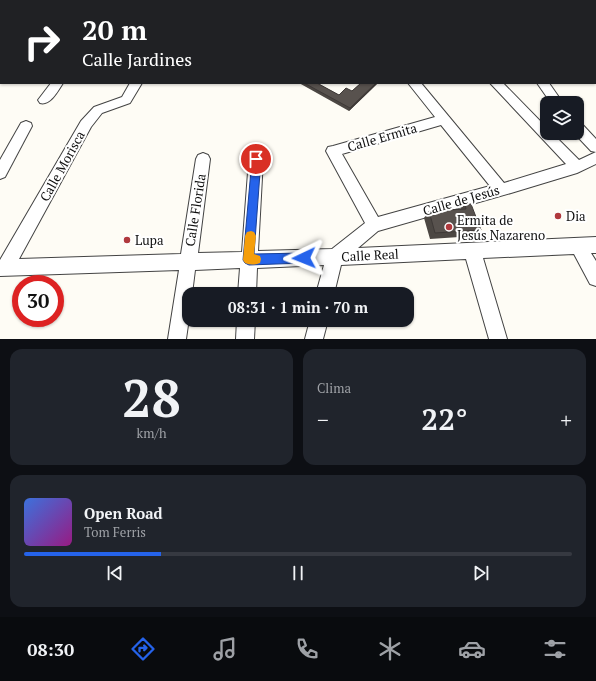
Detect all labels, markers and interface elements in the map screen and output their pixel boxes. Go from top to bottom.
text: 20 m [82,11,147,48]
icon: right [16,16,68,68]
text: Calle Jardines [82,47,192,71]
map controls [540,96,584,140]
button: layers [540,96,584,140]
street label: Calle Ermita [345,118,419,156]
street label: Calle Morisca [35,127,89,205]
pin [239,142,273,176]
icon: arrive [245,148,267,170]
street label: Calle Florida [180,172,210,248]
street label: Calle de Jesús [421,180,501,220]
place label: Dia [566,207,586,225]
place label: Ermita de Jesús Nazareno [457,211,545,244]
marker: Dia [553,211,563,221]
marker: Ermita de Jesús Nazareno [444,222,454,232]
place label: Lupa [135,231,164,249]
marker: Lupa [122,235,132,245]
position arrow [283,237,325,279]
street label: Calle Real [341,245,399,265]
speed limit sign: 30 [12,275,64,327]
text: 08:31 · 1 min · 70 m [228,297,368,317]
text: 28 [122,363,181,432]
text: Clima [317,379,351,397]
text: 22° [421,399,468,439]
text: − [317,405,329,434]
text: + [560,405,572,434]
text: km/h [136,424,167,442]
text: Open Road [84,503,163,523]
text: Tom Ferris [84,523,146,541]
icon: previous [104,562,126,584]
icon: pause [287,562,309,584]
icon: next [470,562,492,584]
icon: directions [129,635,157,663]
icon: music [211,635,239,663]
icon: phone [293,635,321,663]
icon: climate [376,635,404,663]
icon: car [458,635,486,663]
icon: filters [541,635,569,663]
text: 08:30 [27,637,74,661]

